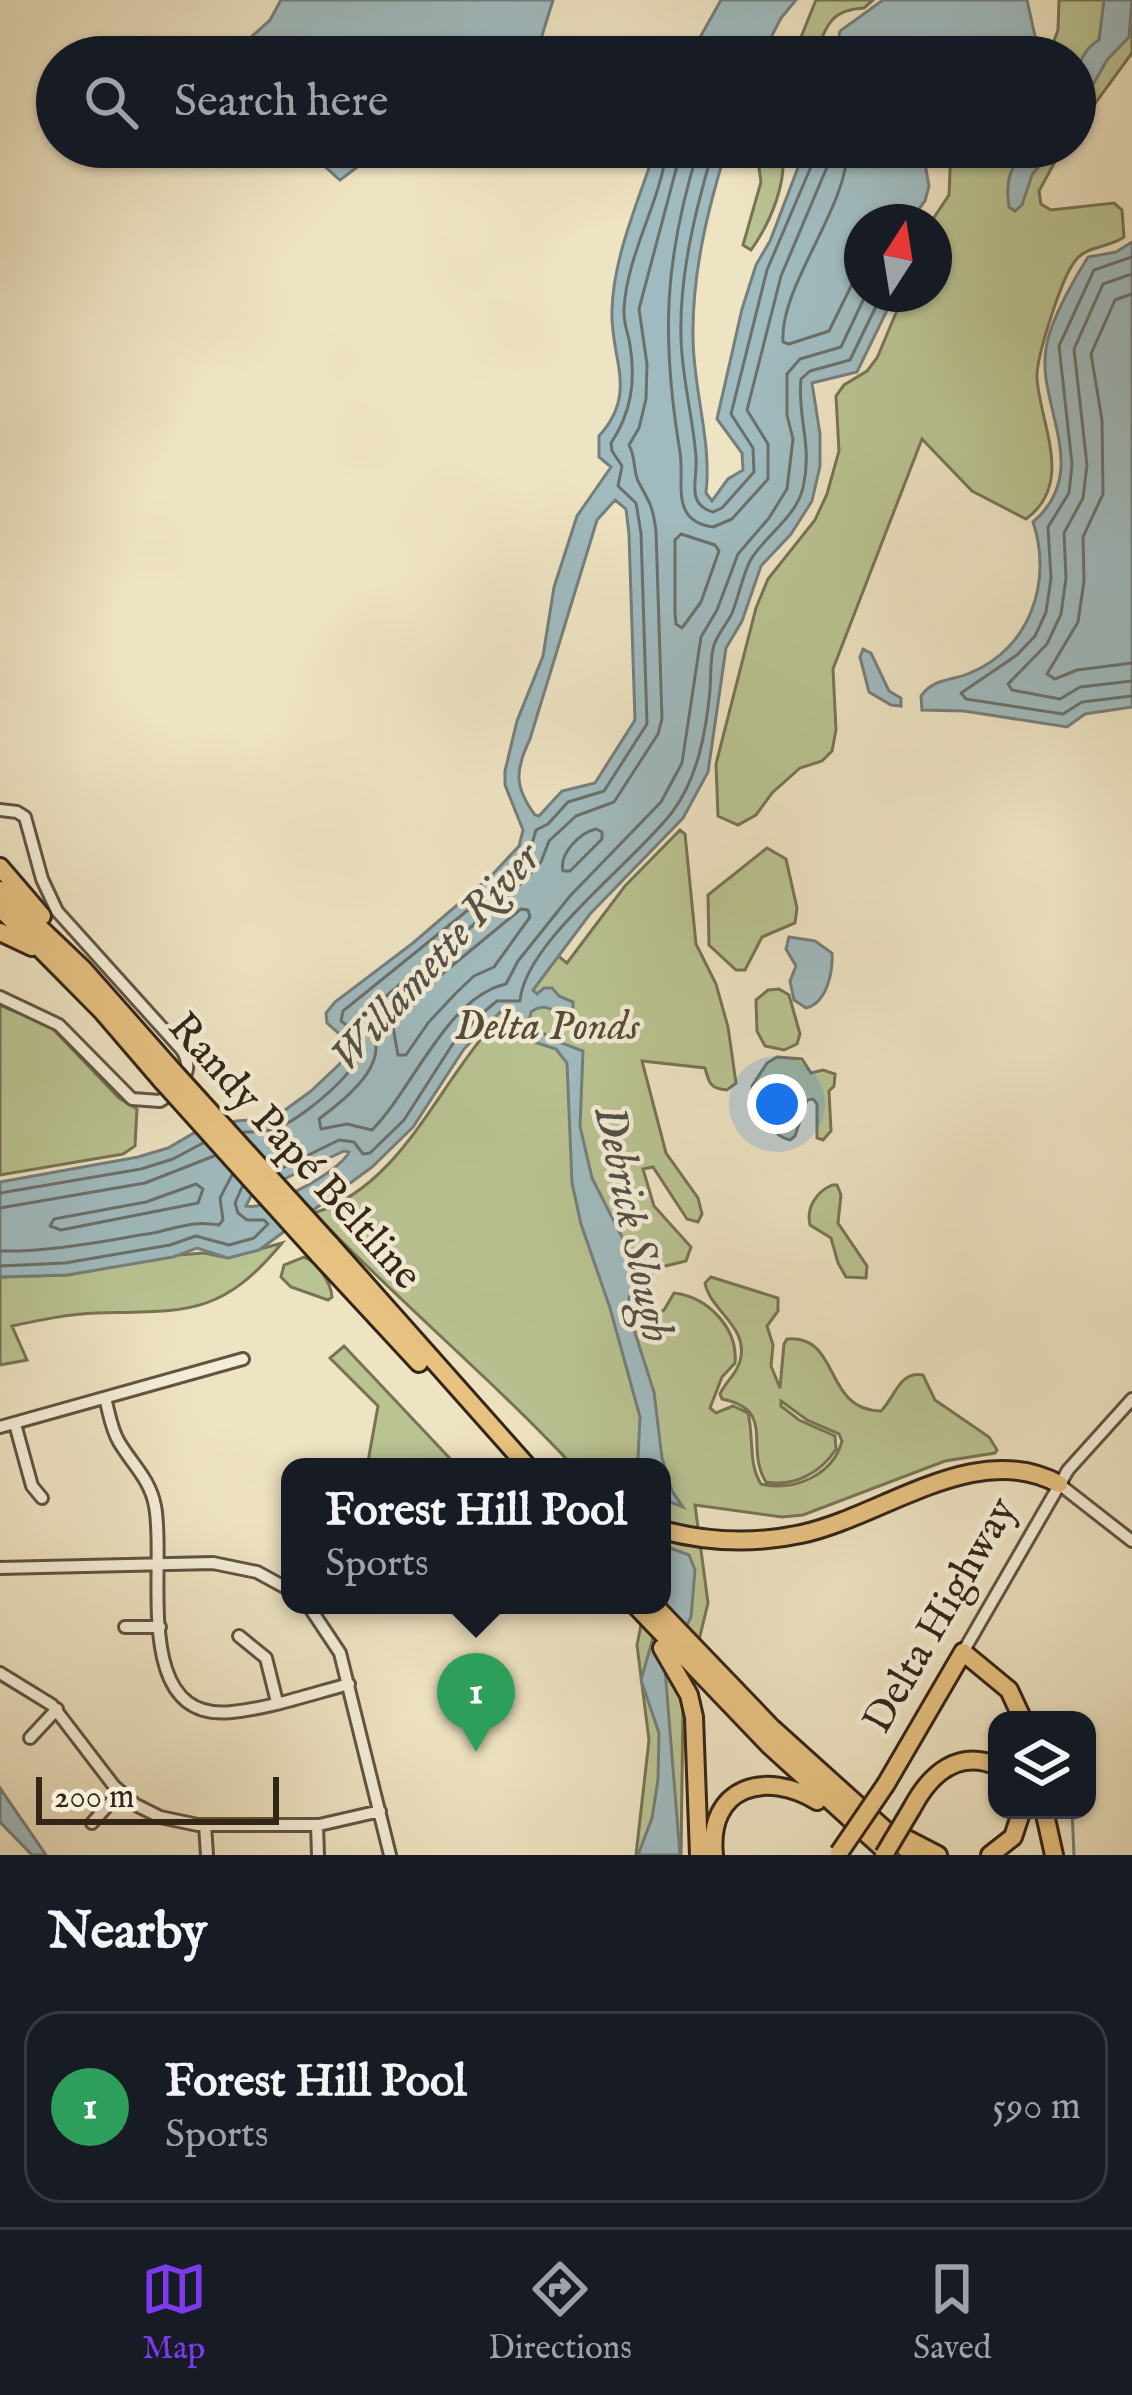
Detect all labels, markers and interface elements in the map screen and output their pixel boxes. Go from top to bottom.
search box [36,36,1096,168]
icon: search [78,69,144,135]
text: Search here [174,74,388,131]
north arrow [844,204,952,312]
water label: Willamette River [318,830,555,1085]
park label: Delta Ponds [454,1001,641,1054]
street label: Randy Papé Beltline [156,1002,432,1302]
your location [747,1074,807,1134]
water label: Debrick Slough [578,1101,685,1348]
popup [281,1458,671,1614]
text: Forest Hill Pool [325,1483,627,1540]
street label: Delta Highway [852,1488,1030,1744]
text: Sports [325,1540,429,1589]
pin: 1 [437,1653,515,1752]
map controls [988,1711,1096,1819]
button: layers [988,1711,1096,1819]
scale bar [36,1771,279,1824]
text: 200 m [54,1777,135,1819]
text: Nearby [48,1901,207,1966]
text: Forest Hill Pool [165,2054,467,2111]
text: 1 [83,2083,97,2132]
text: 590 m [992,2083,1081,2132]
text: Sports [165,2111,268,2160]
tab: Map [141,2256,207,2370]
tab: Directions [488,2256,632,2370]
tab: Saved [913,2256,991,2370]

